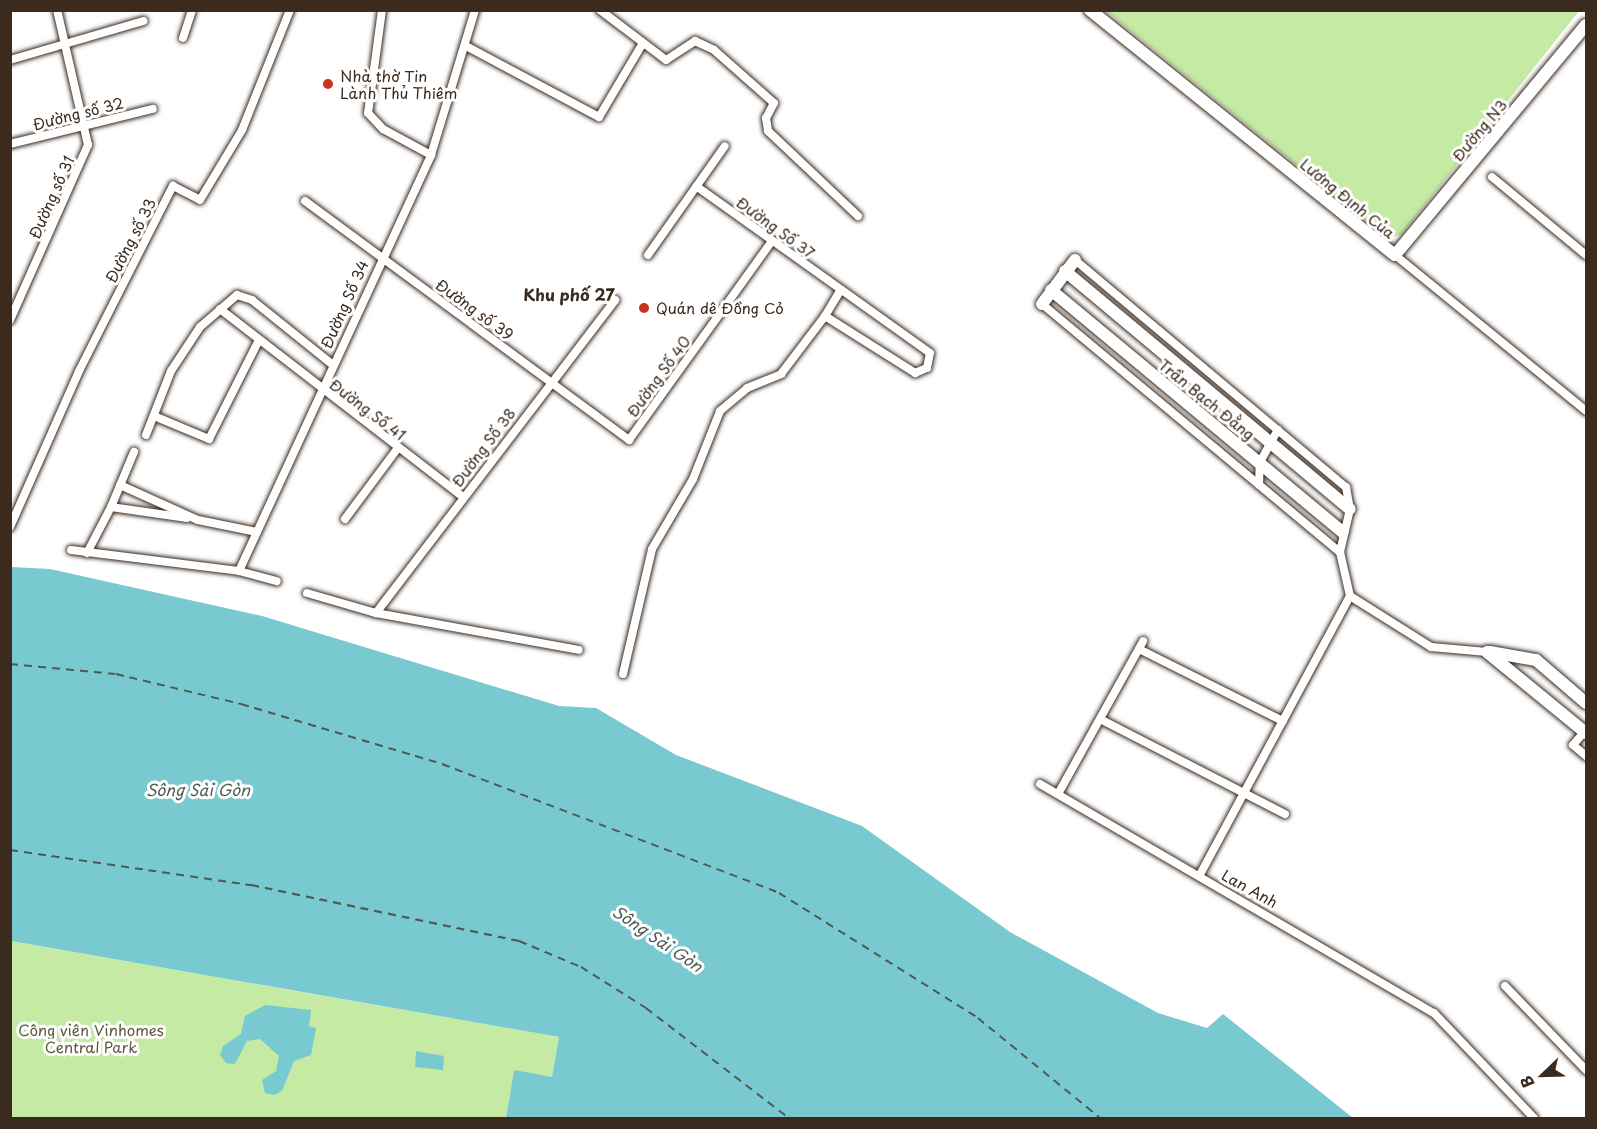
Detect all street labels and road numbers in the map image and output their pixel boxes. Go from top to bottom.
street label: Đường số 32 [31,93,125,133]
street label: Đường N3 [1448,96,1510,164]
street label: Đường số 31 [25,153,77,241]
street label: Lương Định Của [1297,154,1399,242]
street label: Đường Số 37 [733,193,819,261]
street label: Đường số 33 [101,195,159,285]
street label: Đường Số 34 [317,257,371,351]
street label: Đường số 39 [433,275,517,343]
street label: Đường Số 40 [623,332,693,420]
street label: Trần Bạch Đằng [1155,355,1259,443]
street label: Đường Số 41 [326,375,410,443]
street label: Đường Số 38 [447,404,519,490]
street label: Lan Anh [1219,865,1281,911]

